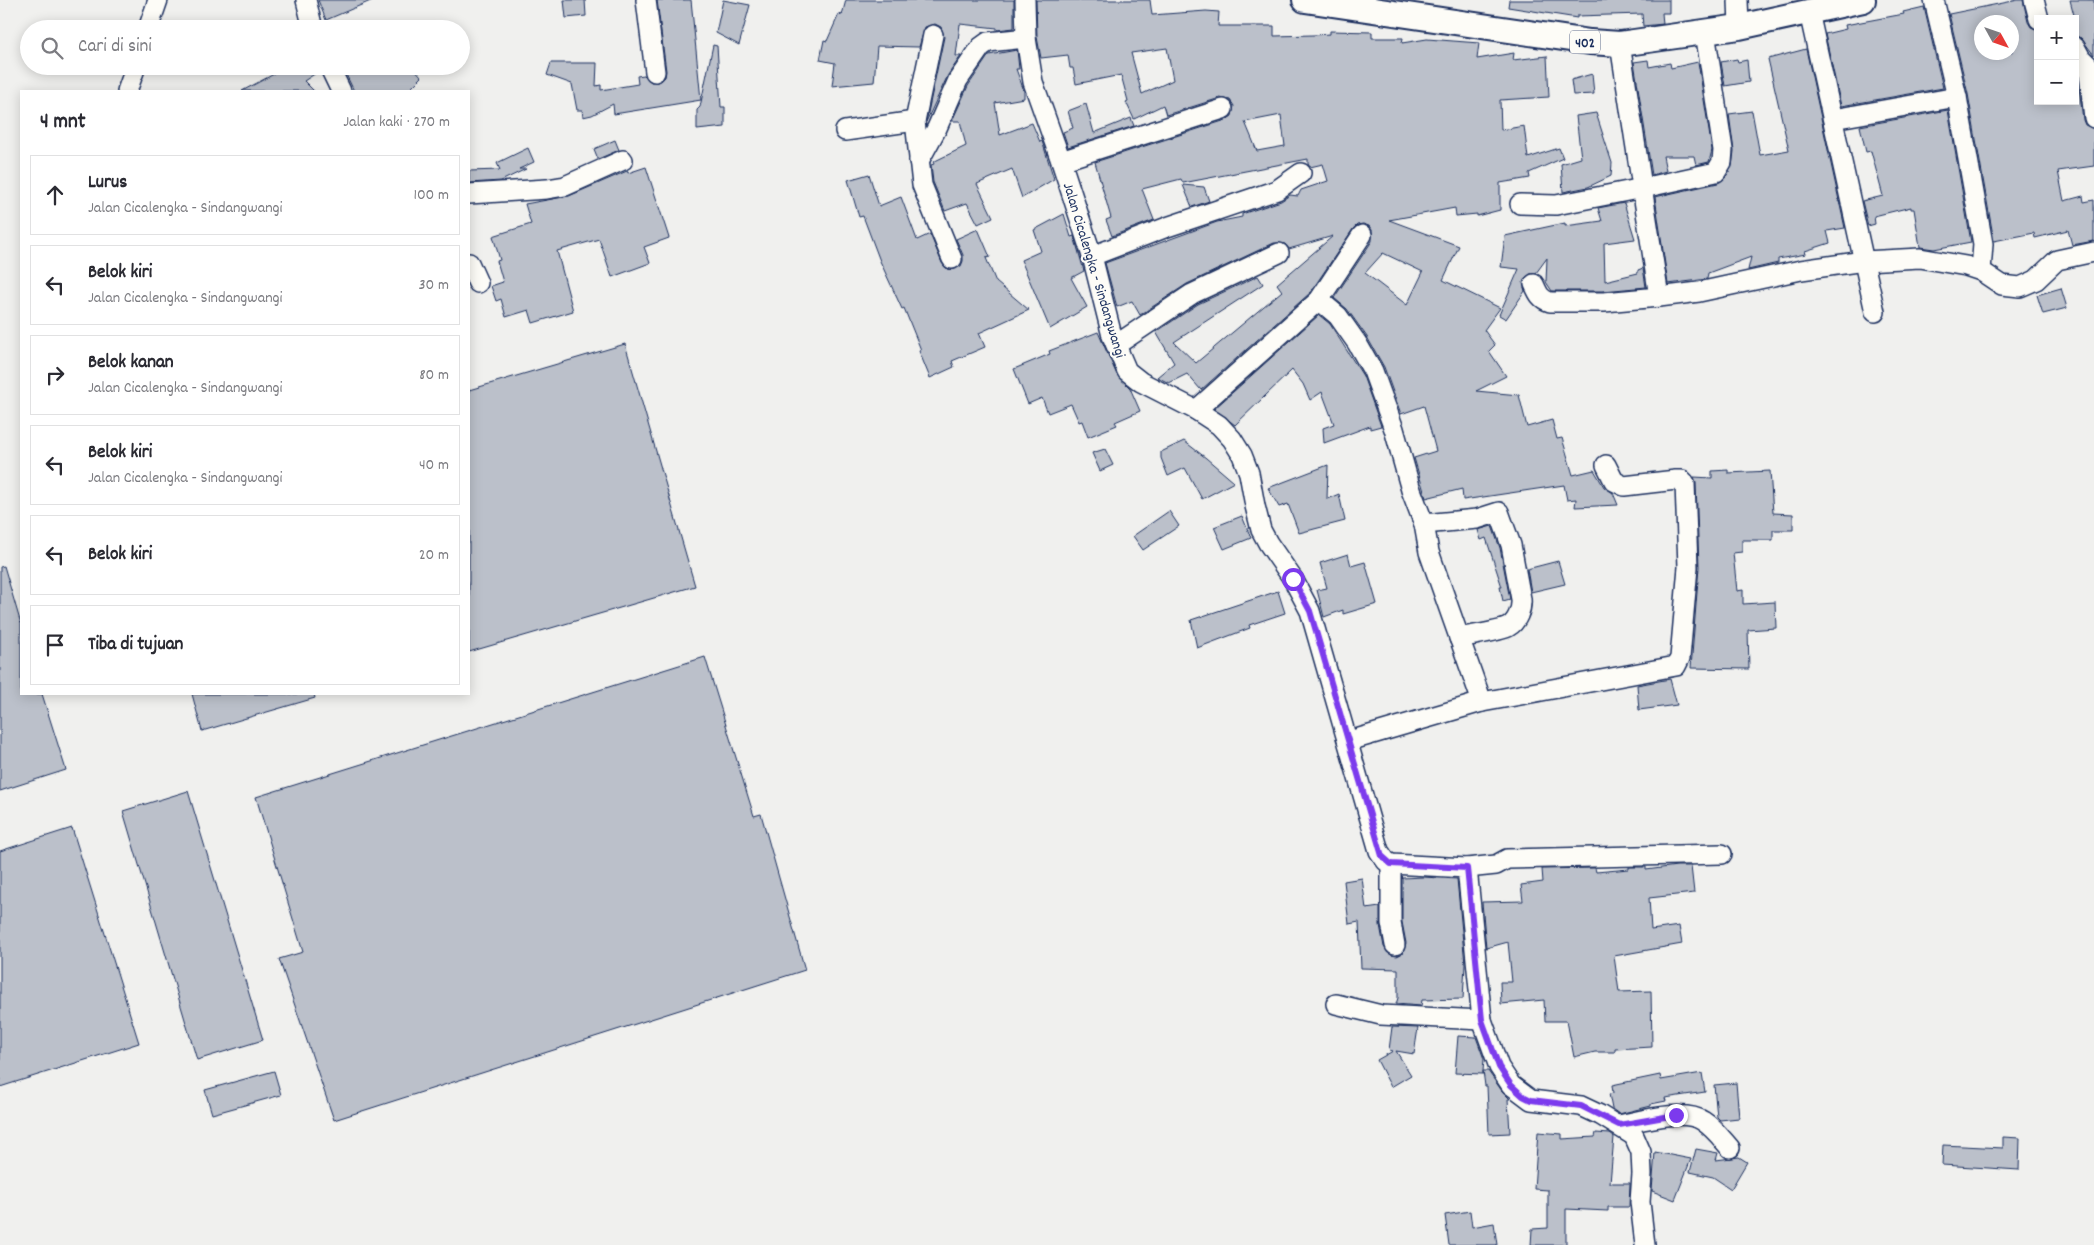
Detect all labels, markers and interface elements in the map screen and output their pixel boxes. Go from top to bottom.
north arrow [1974,15,2019,60]
map controls [2034,15,2079,105]
button: + [2034,15,2079,60]
search box [20,20,470,75]
road number: 402 [1570,31,1600,54]
icon: search [38,34,66,62]
text: Cari di sini [78,34,152,61]
button: − [2034,60,2079,105]
text: 4 mnt [40,108,85,138]
text: Jalan kaki · 270 m [343,111,450,134]
text: Lurus [88,170,127,197]
street label: Jalan Cicalengka - Sindangwangi [1056,180,1130,361]
icon: ahead [41,181,69,209]
text: 100 m [413,184,449,207]
text: Jalan Cicalengka - Sindangwangi [88,197,283,220]
text: Belok kiri [88,260,152,287]
icon: left [41,271,69,299]
text: 30 m [419,274,449,297]
text: Jalan Cicalengka - Sindangwangi [88,287,283,310]
text: Belok kanan [88,350,174,377]
icon: right [41,361,69,389]
text: 80 m [419,364,449,387]
text: Jalan Cicalengka - Sindangwangi [88,377,283,400]
text: Belok kiri [88,440,152,467]
icon: left [41,451,69,479]
text: 40 m [419,454,449,477]
text: Jalan Cicalengka - Sindangwangi [88,467,283,490]
icon: left [41,541,69,569]
text: Belok kiri [88,542,152,569]
text: 20 m [419,544,449,567]
route start [1282,568,1305,591]
icon: arrive [41,631,69,659]
text: Tiba di tujuan [88,632,183,659]
route end [1665,1104,1688,1127]

